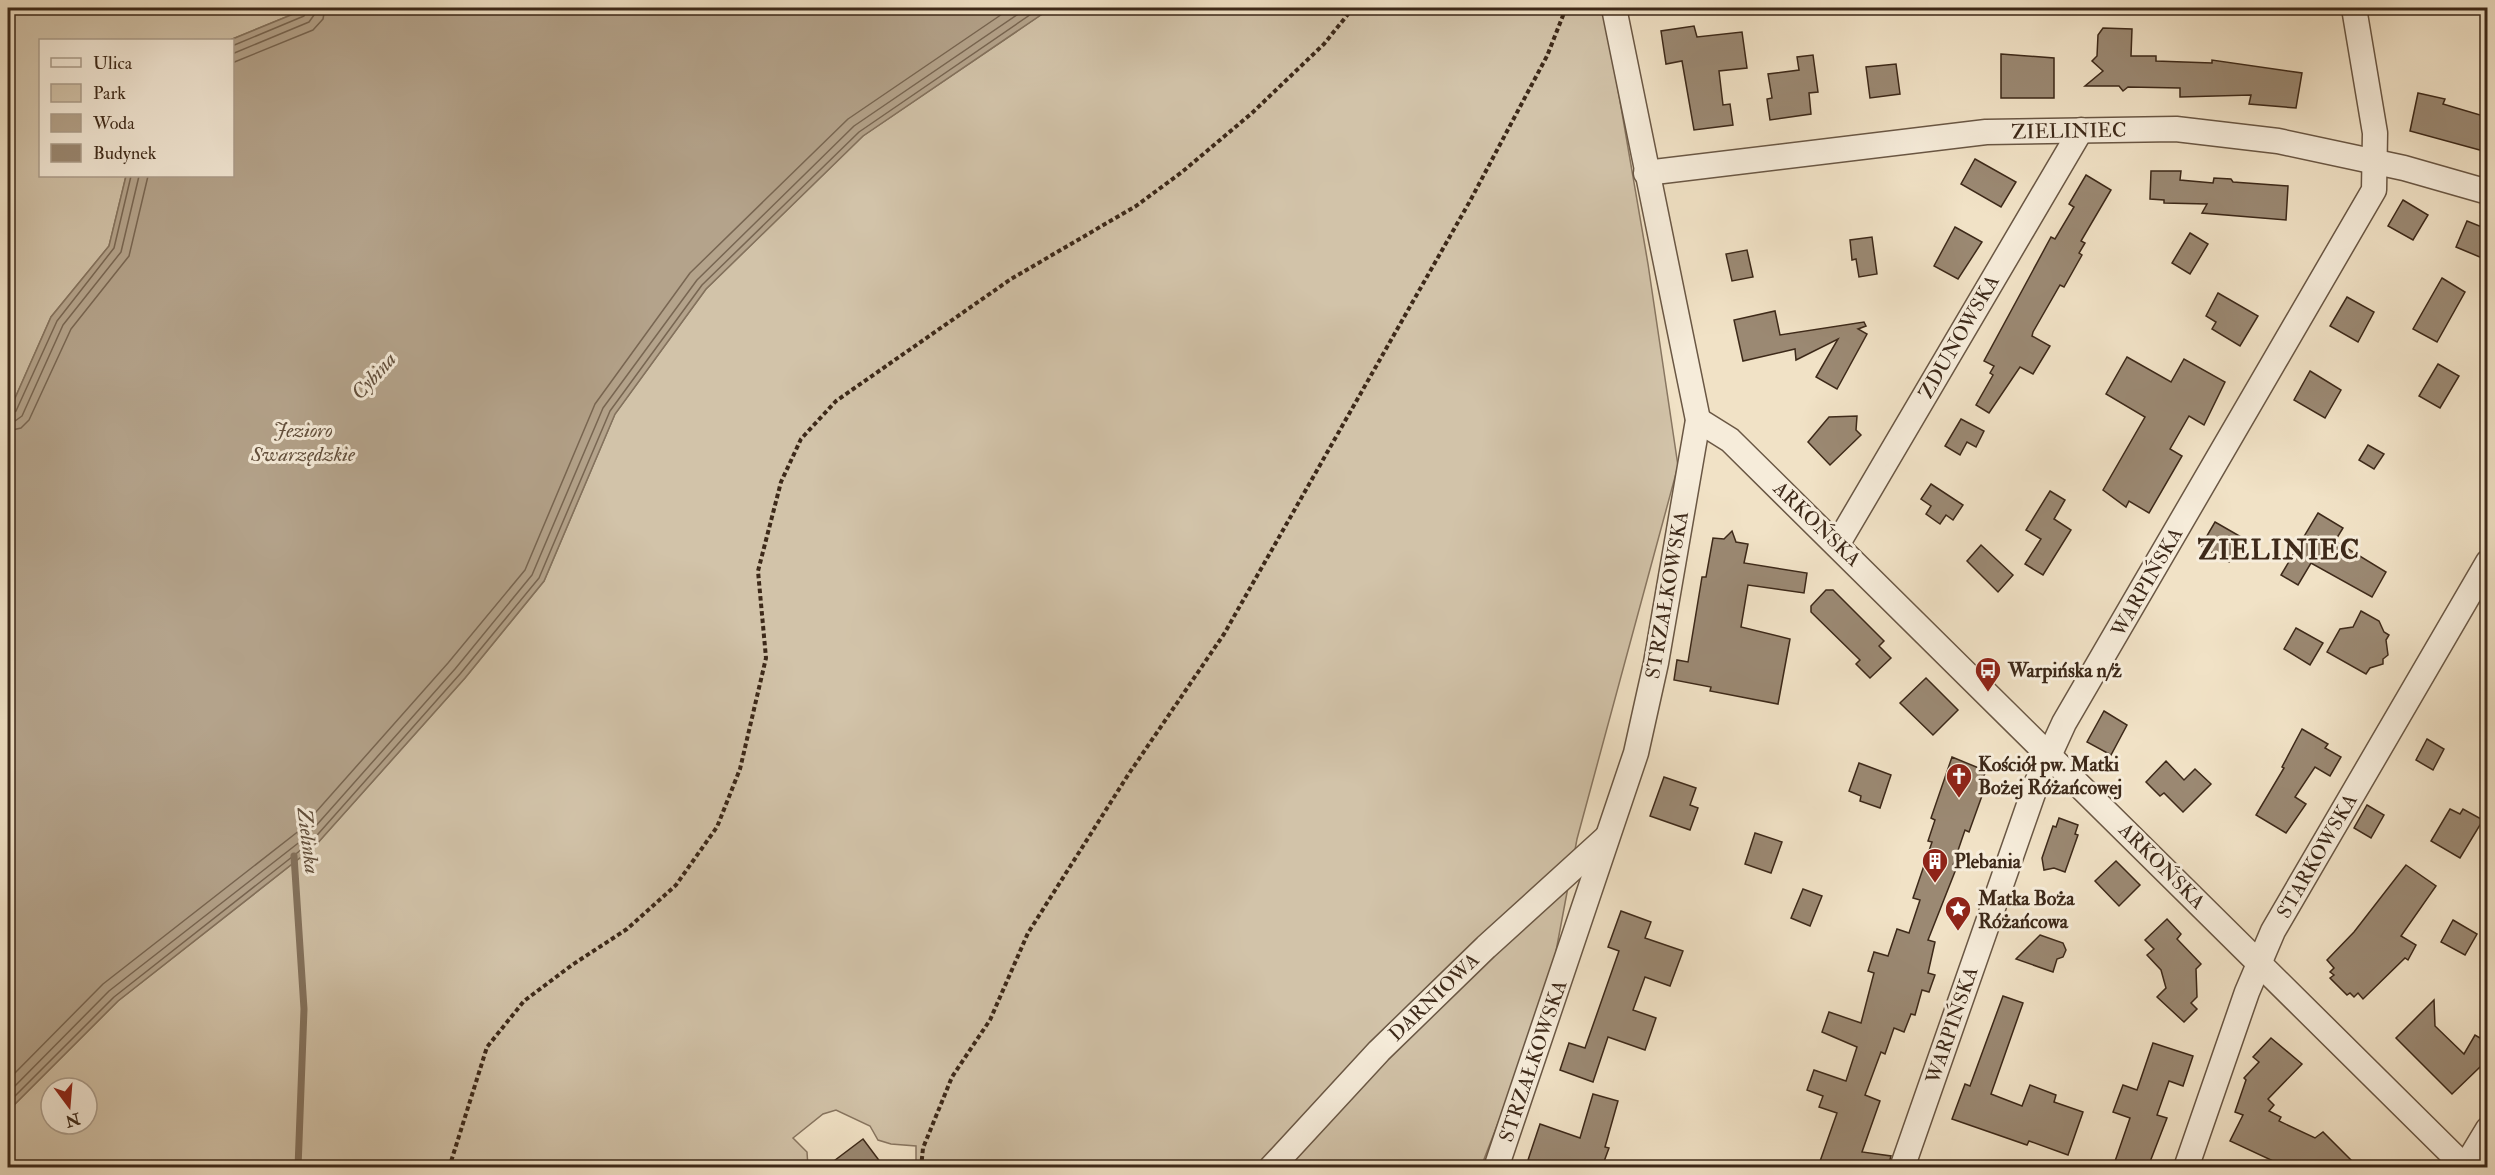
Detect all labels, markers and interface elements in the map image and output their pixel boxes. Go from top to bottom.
legend [39,39,234,177]
text: Ulica [93,52,133,75]
text: Park [93,82,126,105]
text: Woda [92,112,135,135]
street label: ZIELINIEC [2011,117,2127,145]
text: Budynek [93,142,157,165]
street label: ZDUNOWSKA [1913,270,2005,404]
water label: Cybina [345,346,403,406]
water label: Jezioro Swarzędzkie [250,417,356,468]
street label: ARKOŃSKA [1767,475,1867,572]
street label: STRZAŁKOWSKA [1640,509,1694,681]
street label: WARPIŃSKA [2104,522,2188,642]
district label: ZIELINIEC [2197,535,2361,567]
bus stop icon: Warpińska n/ż [1973,655,2003,693]
place label: Warpińska n/ż [2007,658,2122,684]
place label: Kościół pw. Matki Bożej Różańcowej [1978,752,2122,800]
church icon: Kościół pw. Matki Bożej Różańcowej [1944,761,1974,799]
street label: STARKOWSKA [2271,789,2363,923]
water label: Zielinka [290,805,325,876]
street label: ARKOŃSKA [2113,816,2211,915]
building icon: Plebania [1920,846,1950,884]
place label: Plebania [1954,849,2022,874]
place label: Matka Boża Różańcowa [1977,886,2075,934]
place icon: Matka Boża Różańcowa [1943,894,1973,932]
street label: DARNIOWA [1383,947,1485,1046]
street label: WARPIŃSKA [1919,963,1984,1088]
street label: STRZAŁKOWSKA [1494,976,1573,1145]
north arrow [39,1076,99,1136]
text: N [63,1108,83,1131]

